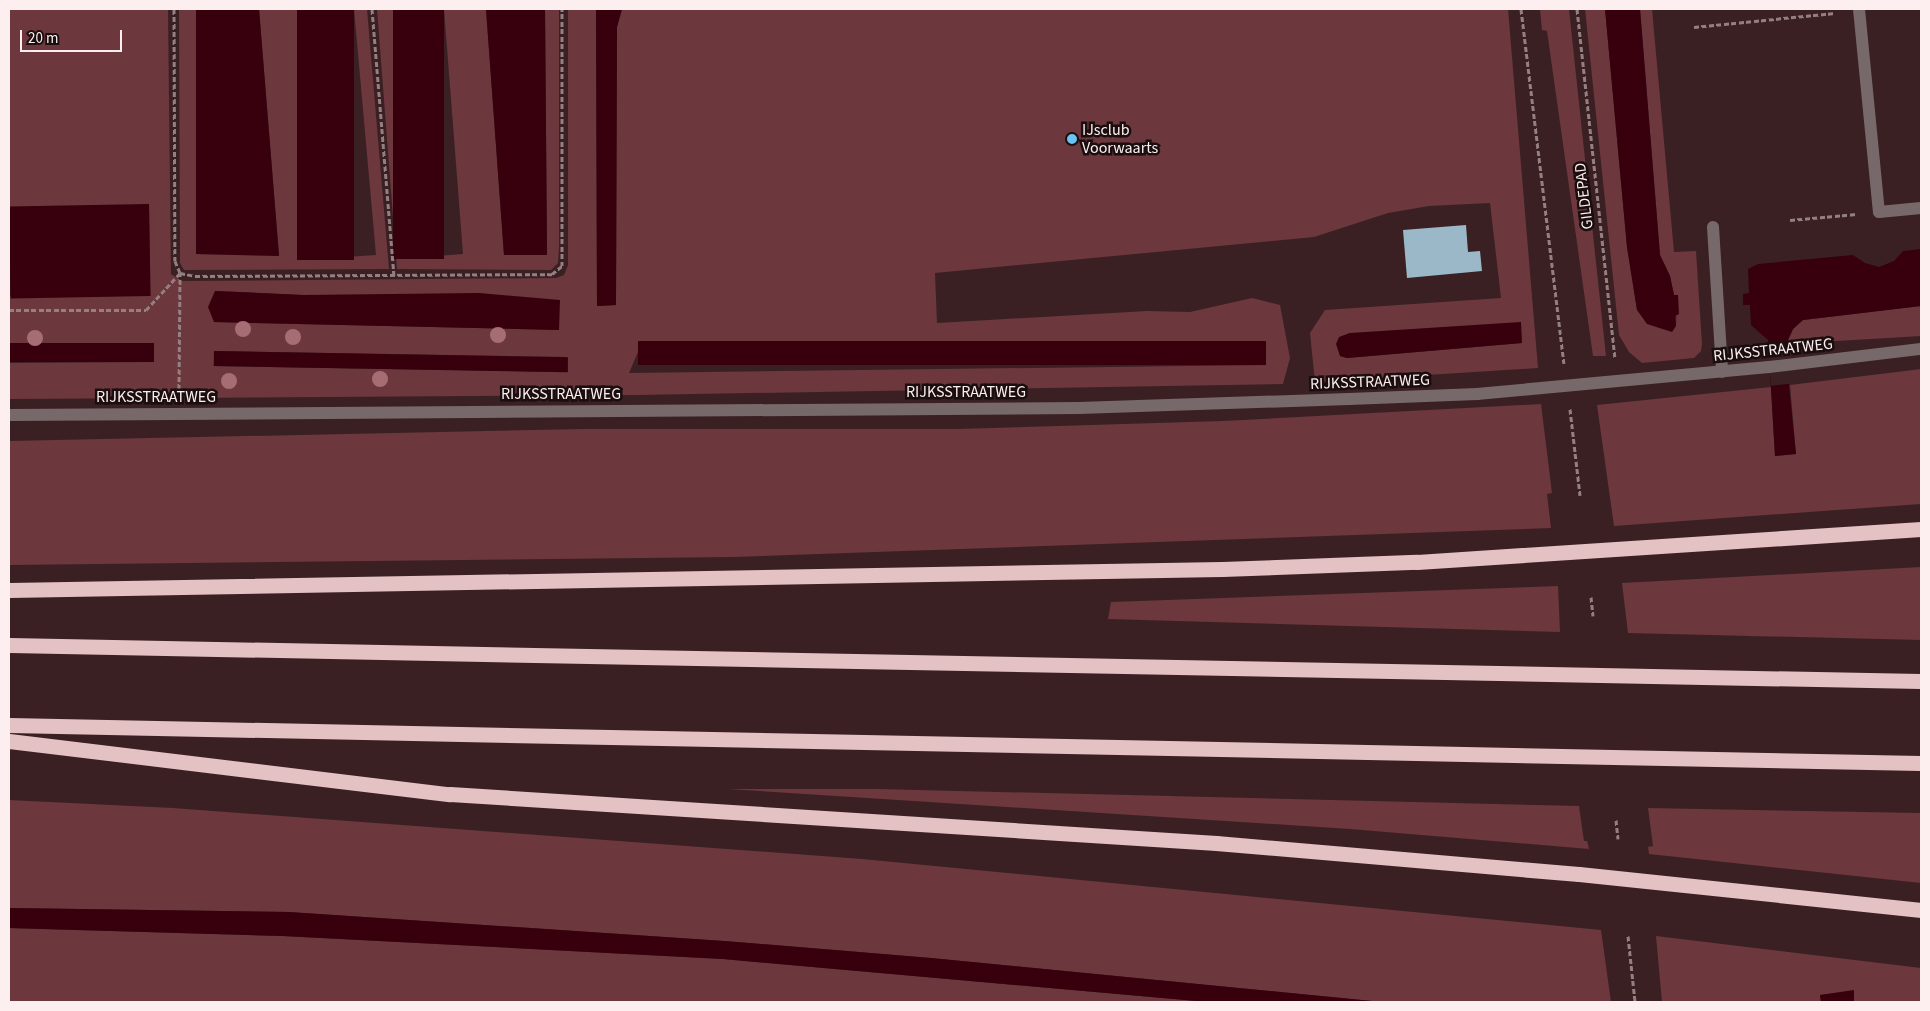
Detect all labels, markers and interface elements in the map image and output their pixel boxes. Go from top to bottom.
scale bar [22,20,125,52]
text: 20 m [28,28,58,49]
place label: IJsclub Voorwaarts [1082,120,1158,158]
marker: IJsclub Voorwaarts [1066,133,1078,145]
street label: GILDEPAD [1570,162,1598,230]
street label: RIJKSSTRAATWEG [1712,334,1834,366]
street label: RIJKSSTRAATWEG [1310,370,1430,394]
street label: RIJKSSTRAATWEG [906,382,1026,402]
street label: RIJKSSTRAATWEG [501,384,621,404]
street label: RIJKSSTRAATWEG [96,387,216,407]

